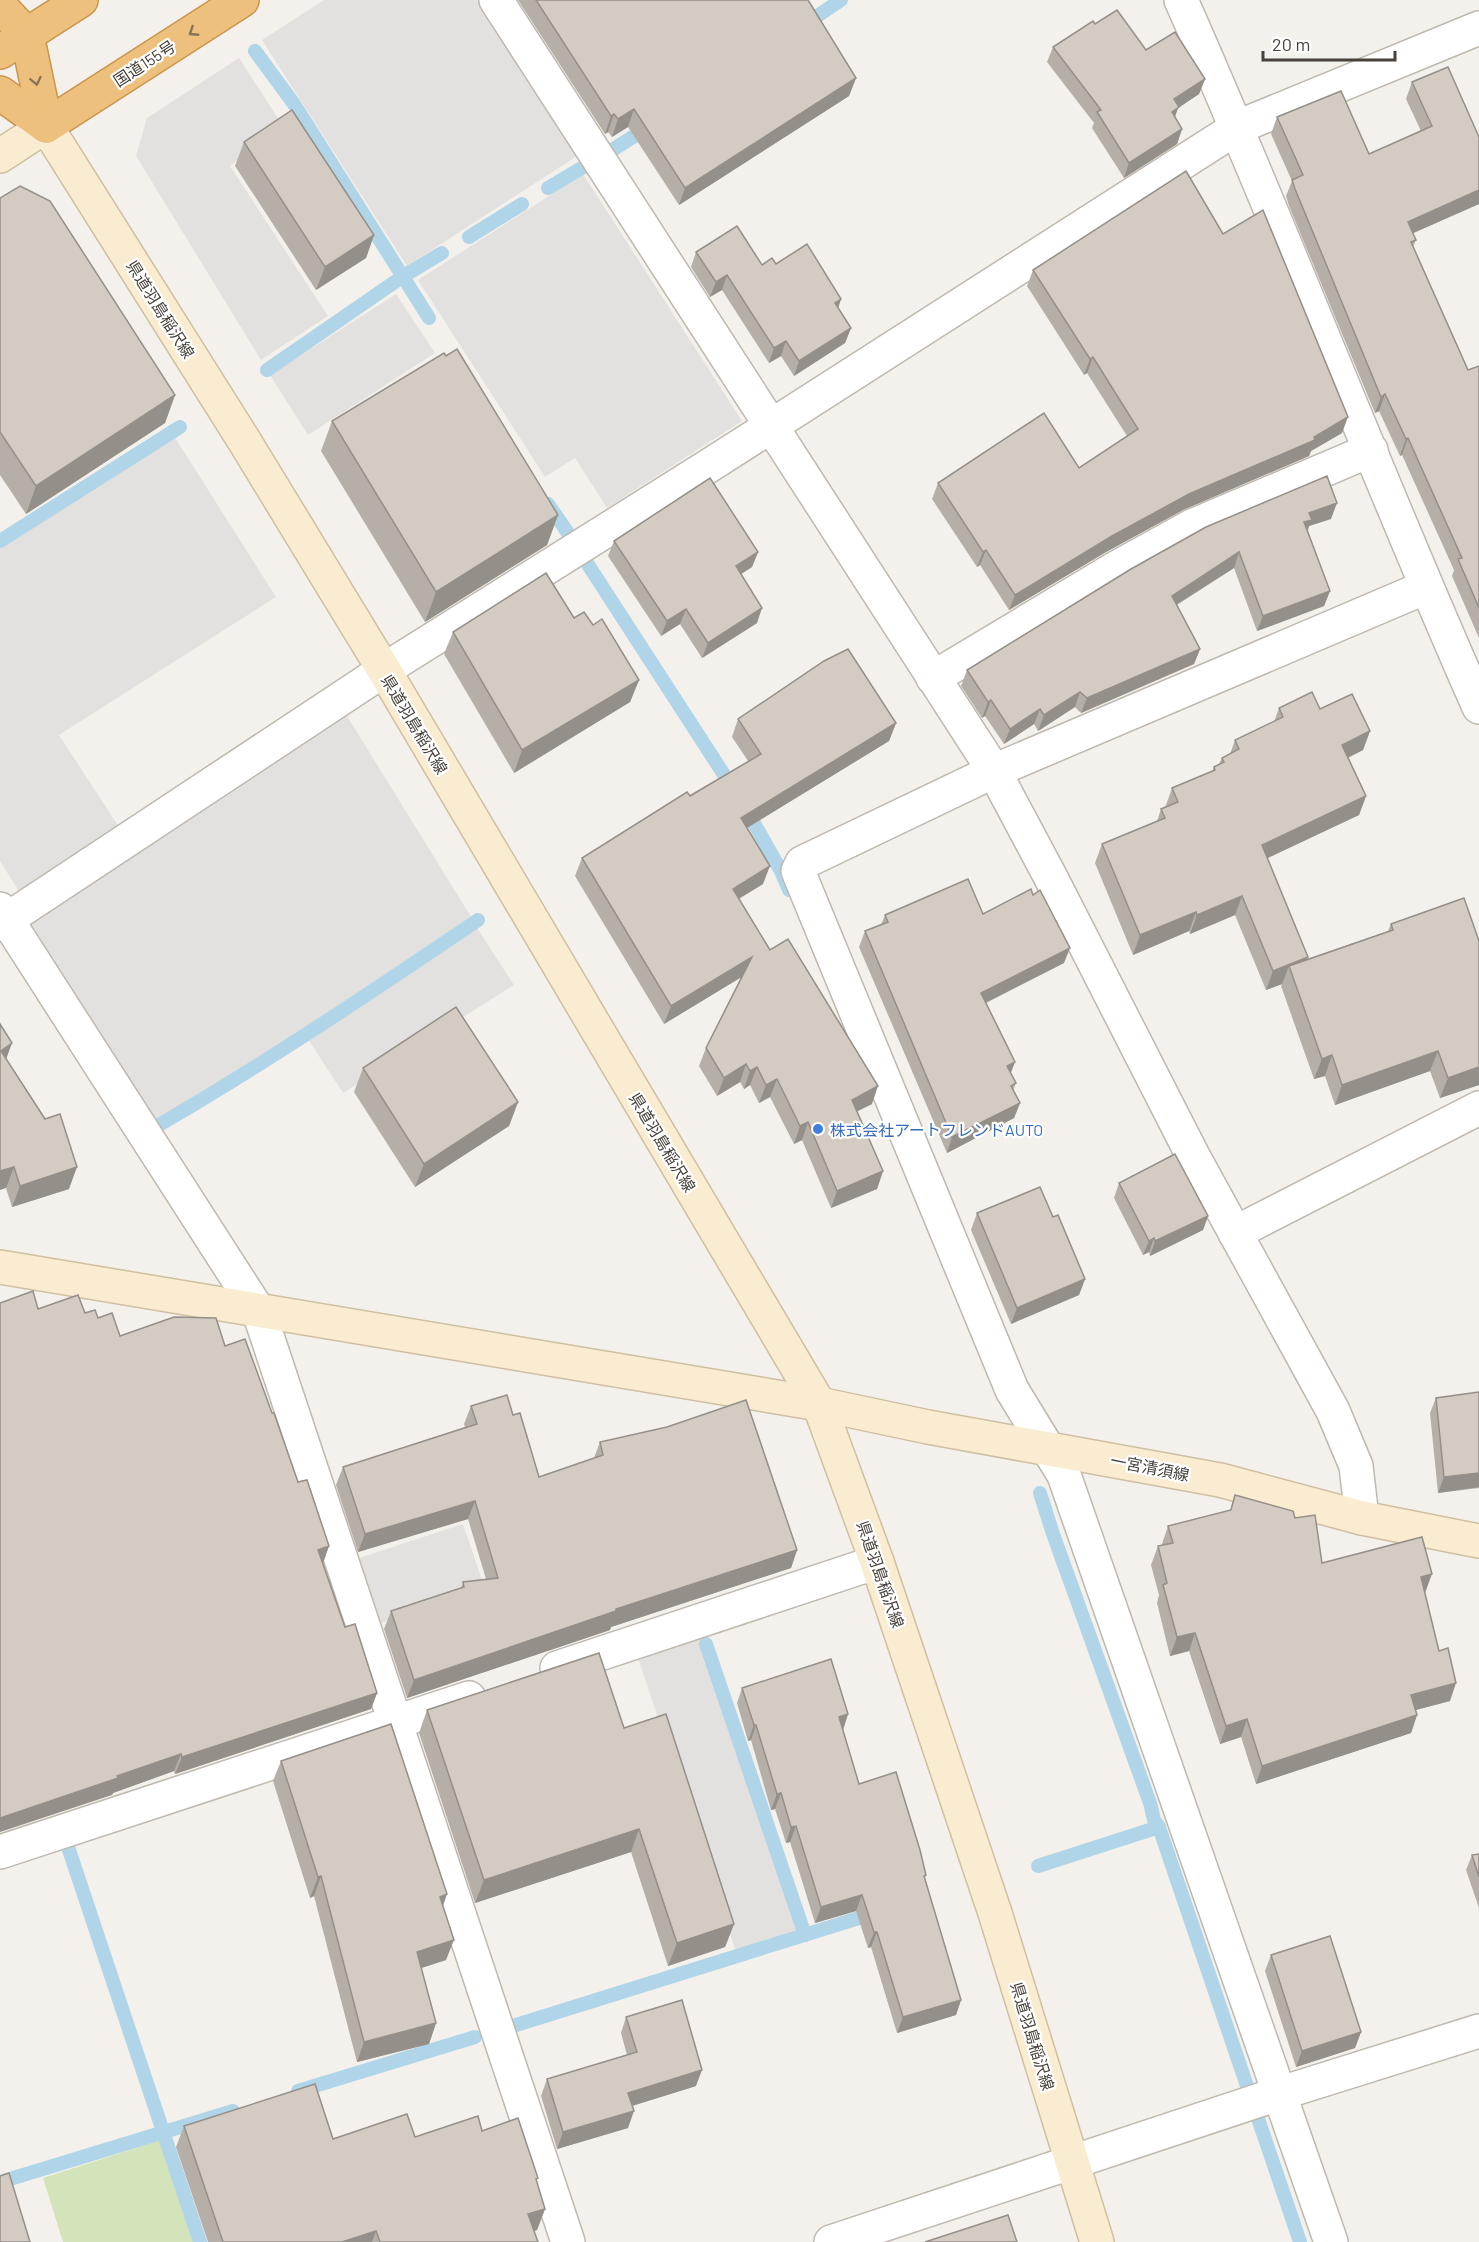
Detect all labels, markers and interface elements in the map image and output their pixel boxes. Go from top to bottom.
one-way arrow [189,24,199,36]
scale bar [1263,24,1395,62]
text: 20 m [1272,33,1310,55]
street label: 国道155号 [109,36,179,90]
one-way arrow [29,75,42,85]
street label: 県道羽島稲沢線 [123,256,199,362]
street label: 県道羽島稲沢線 [378,671,452,777]
street label: 県道羽島稲沢線 [626,1089,700,1195]
place label: 株式会社アートフレンドAUTO [830,1120,1043,1139]
marker: 株式会社アートフレンドAUTO [811,1122,825,1136]
street label: 一宮清須線 [1109,1450,1191,1484]
street label: 県道羽島稲沢線 [854,1518,908,1630]
street label: 県道羽島稲沢線 [1008,1980,1058,2092]

